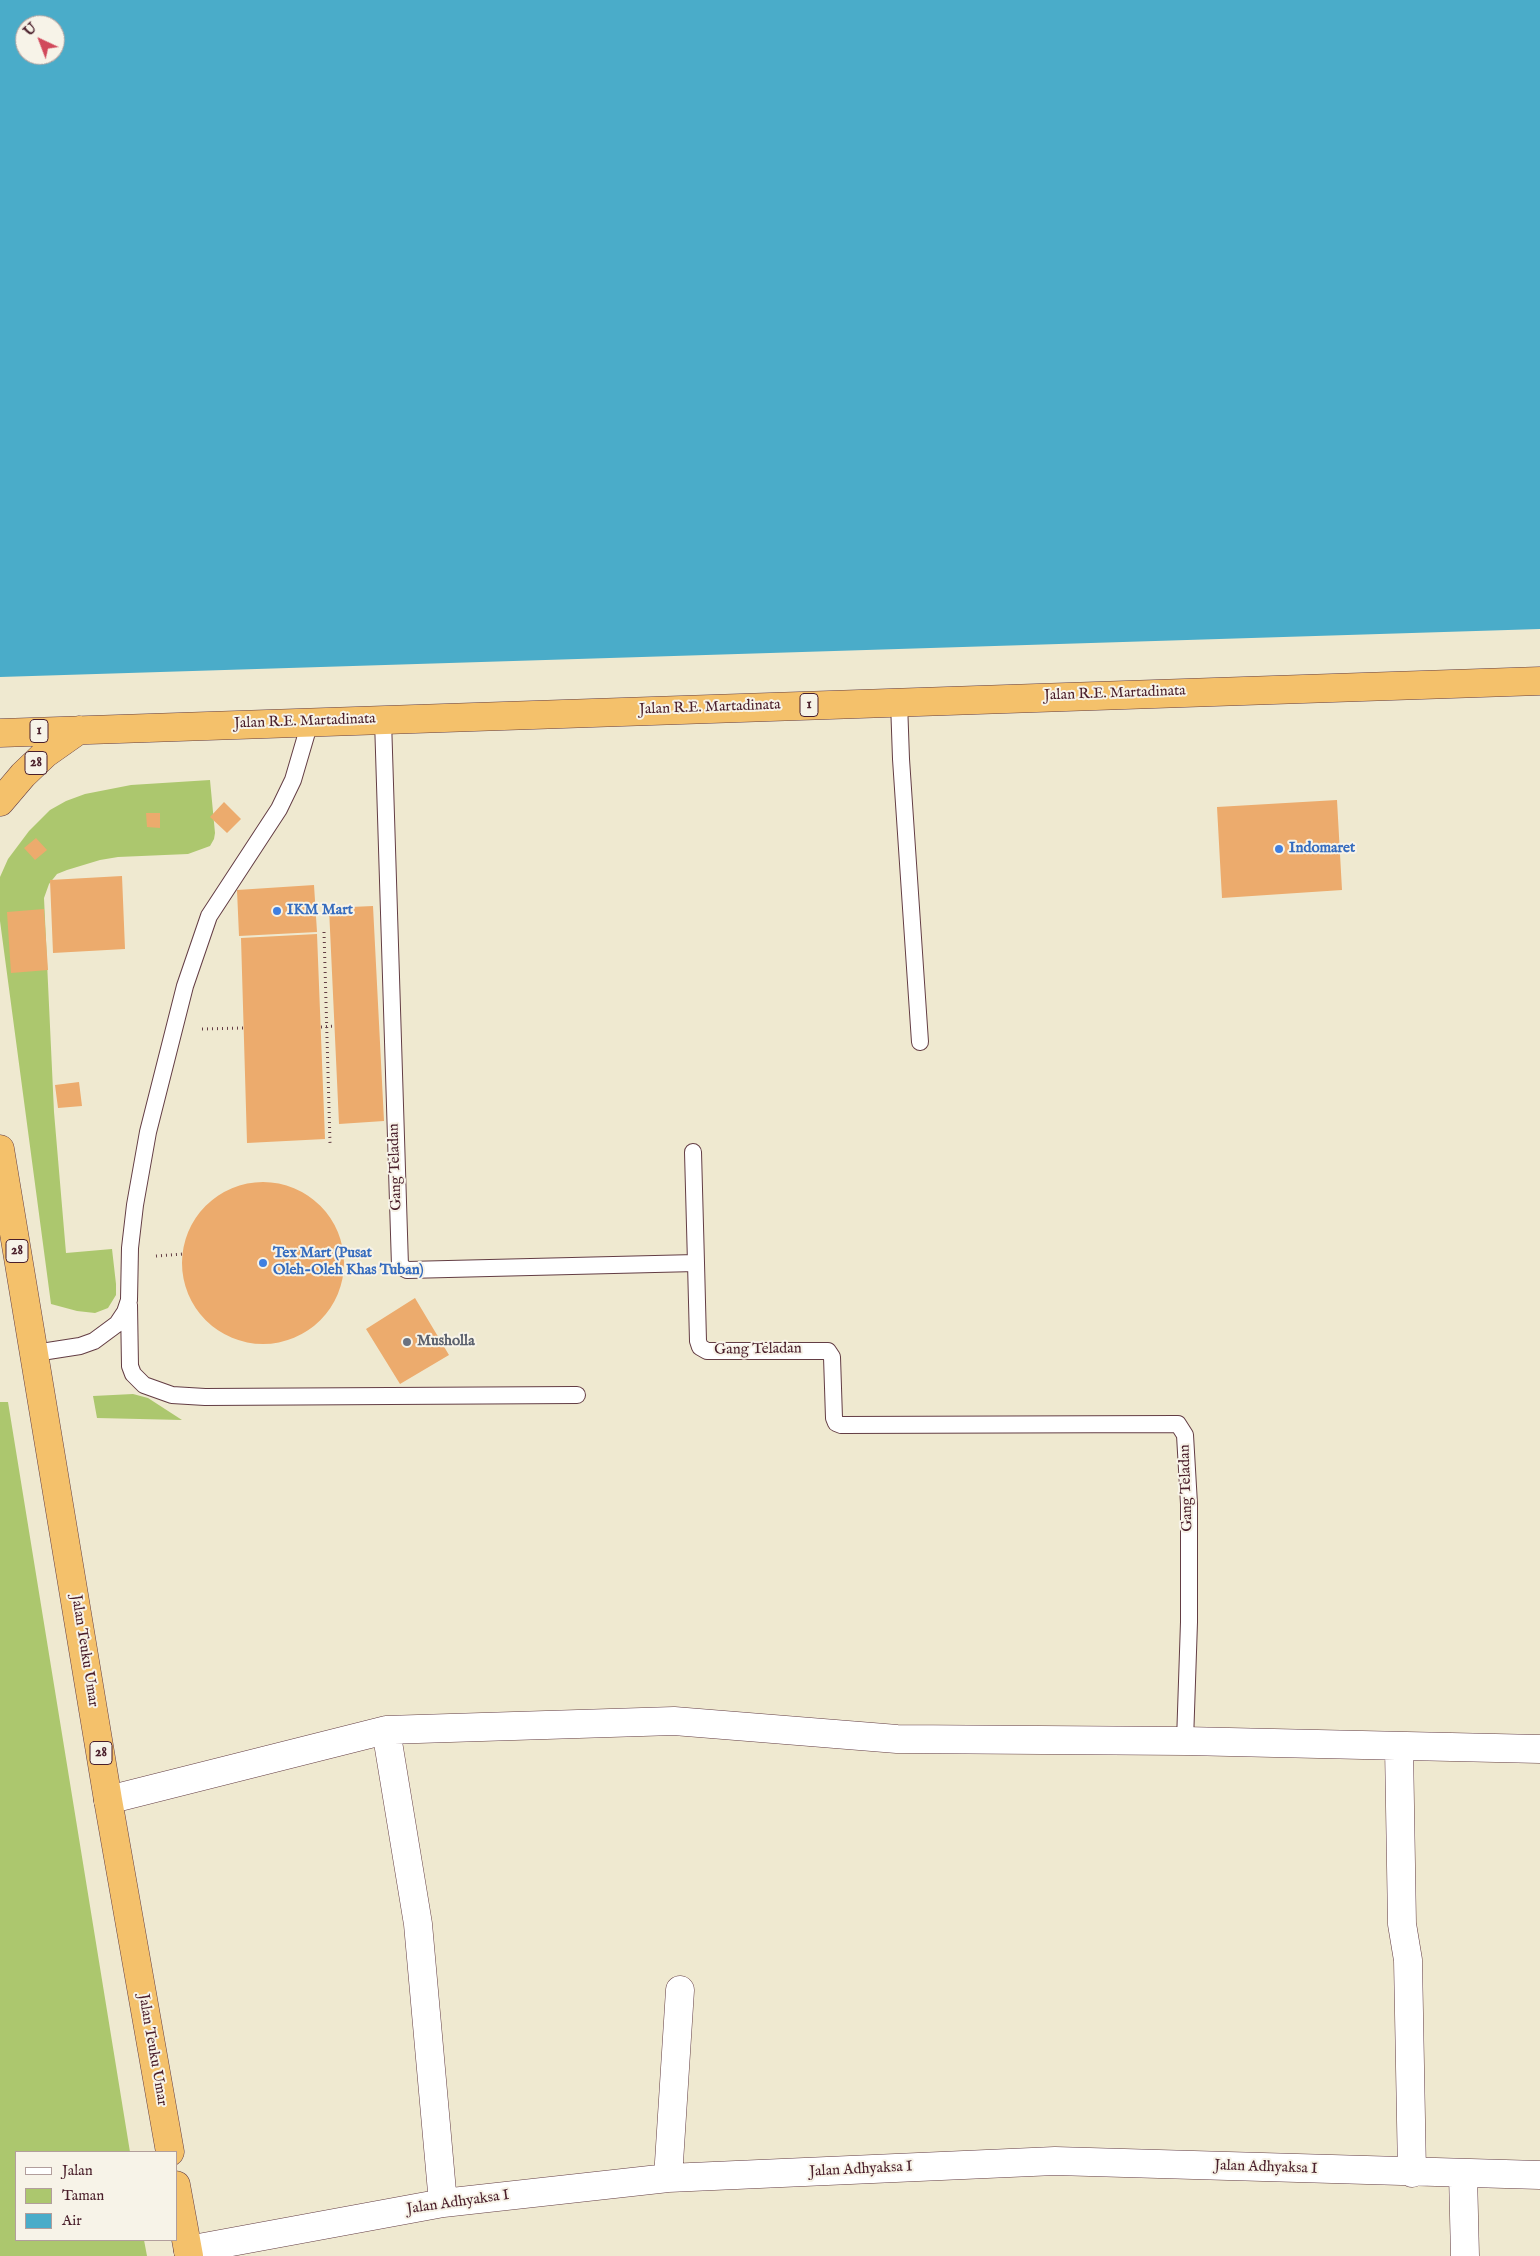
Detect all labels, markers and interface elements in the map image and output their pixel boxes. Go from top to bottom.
north arrow [15,15,65,65]
text: U [20,19,41,40]
street label: Jalan R.E. Martadinata [1044,683,1186,705]
road number: 1 [800,694,818,716]
street label: Jalan R.E. Martadinata [639,697,781,719]
street label: Jalan R.E. Martadinata [234,711,376,733]
road number: 1 [30,719,48,742]
road number: 28 [25,751,47,774]
place label: Indomaret [1289,840,1355,858]
marker: Indomaret [1273,843,1285,855]
place label: IKM Mart [287,902,353,920]
marker: IKM Mart [271,905,283,917]
street label: Gang Teladan [385,1123,407,1211]
road number: 28 [6,1240,28,1262]
place label: Tex Mart (Pusat Oleh-Oleh Khas Tuban) [273,1245,423,1280]
marker: Tex Mart (Pusat Oleh-Oleh Khas Tuban) [257,1257,269,1269]
place label: Musholla [417,1333,475,1351]
marker: Musholla [401,1336,413,1348]
street label: Gang Teladan [714,1340,802,1360]
street label: Gang Teladan [1176,1444,1198,1532]
street label: Jalan Teuku Umar [66,1594,102,1708]
road number: 28 [90,1742,112,1765]
street label: Jalan Teuku Umar [133,1993,171,2107]
legend [15,2151,178,2241]
street label: Jalan Adhyaksa I [1214,2157,1318,2179]
street label: Jalan Adhyaksa I [809,2158,913,2182]
text: Jalan [62,2161,93,2180]
text: Taman [62,2186,104,2205]
street label: Jalan Adhyaksa I [406,2187,510,2219]
text: Air [62,2211,82,2230]

